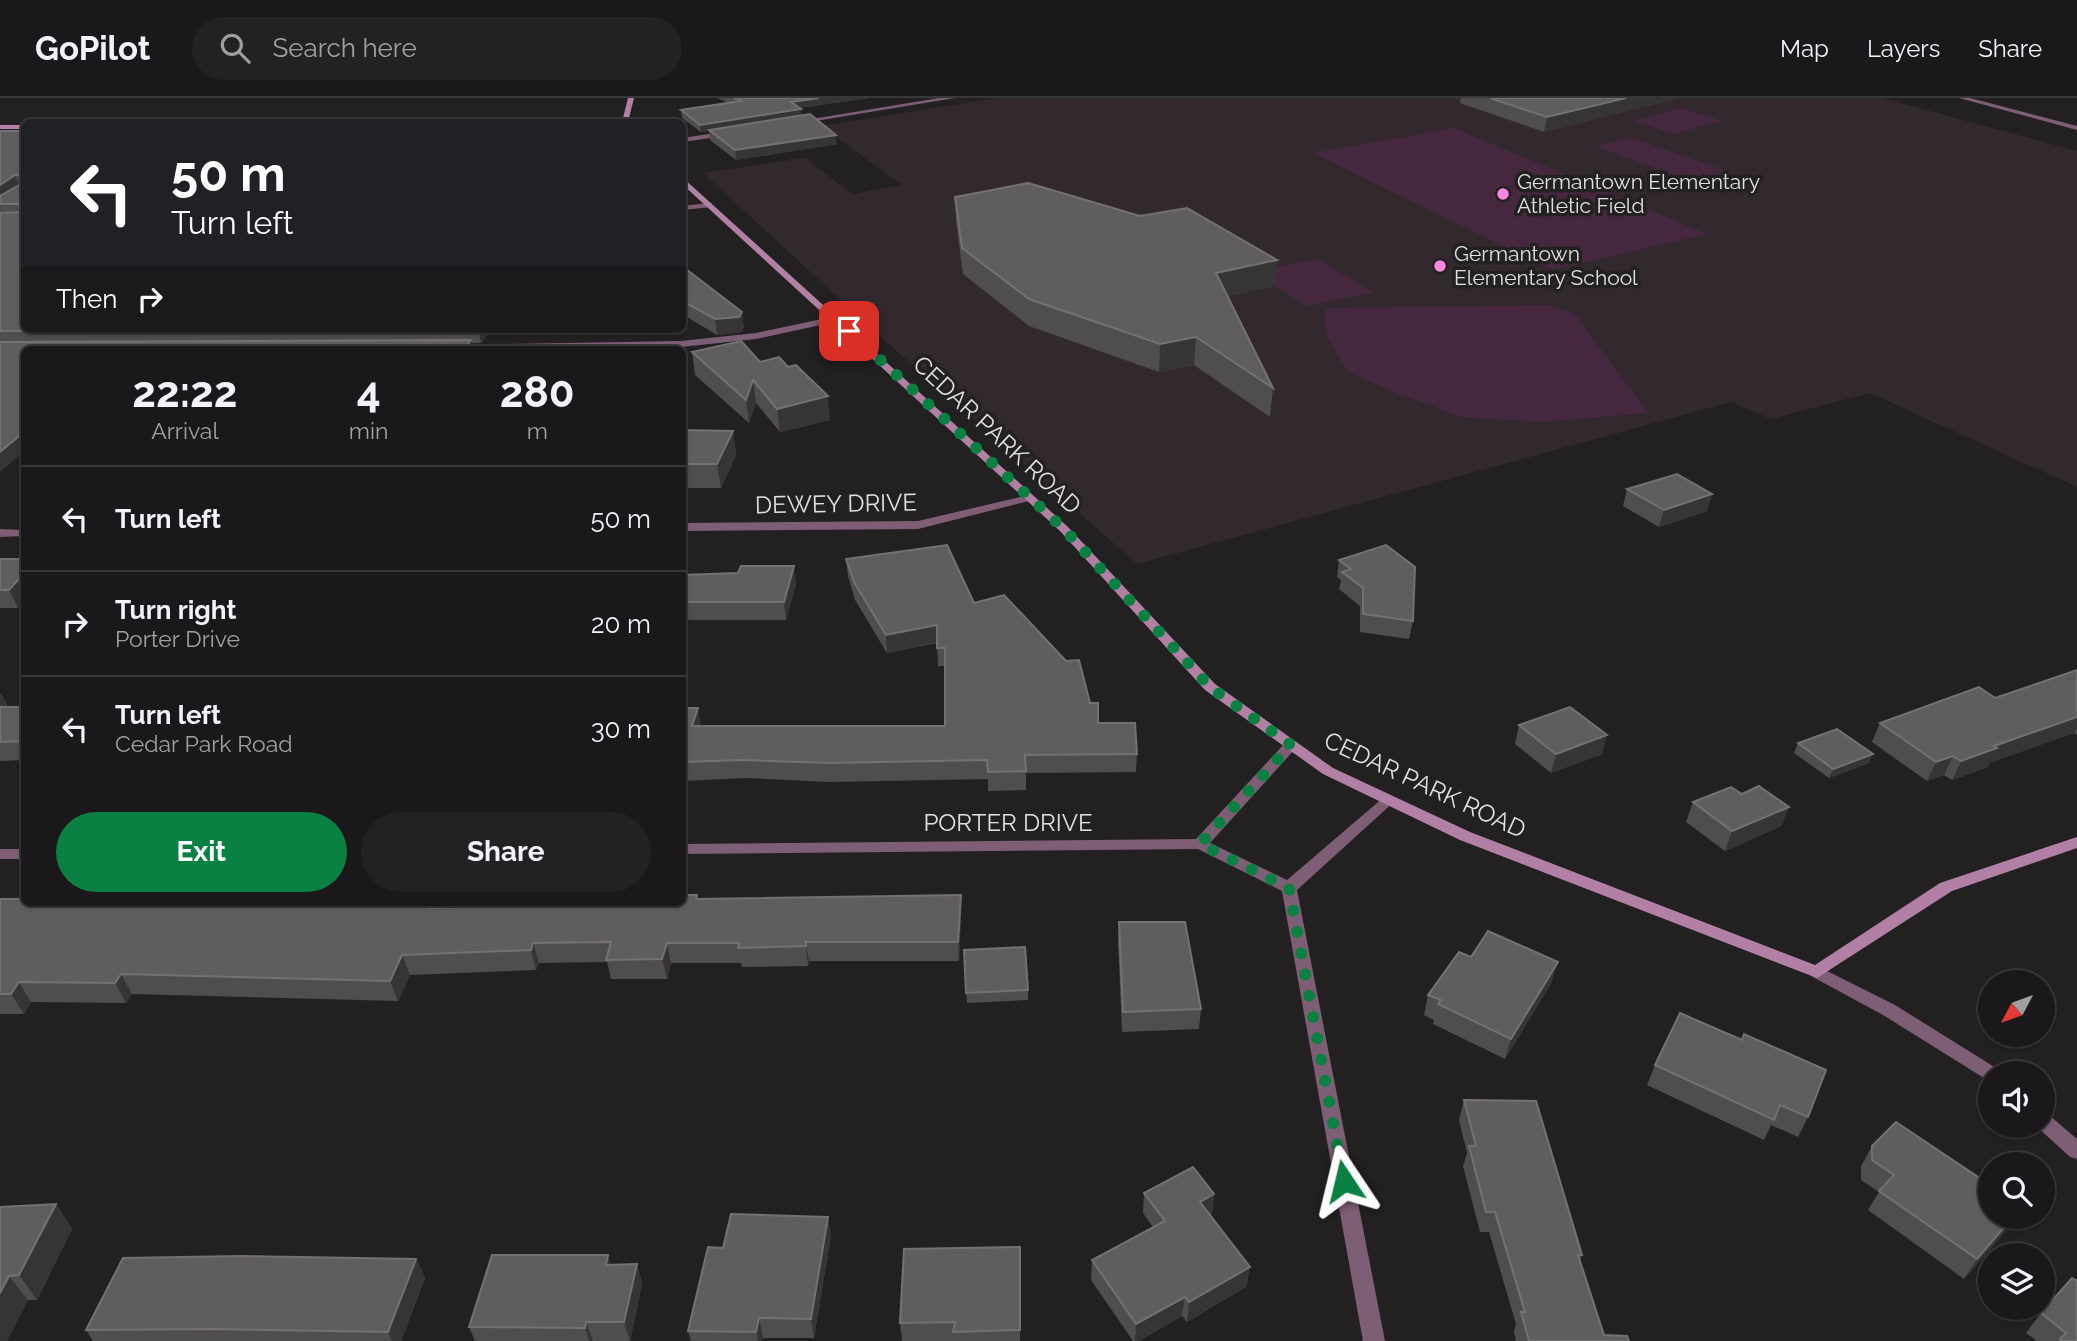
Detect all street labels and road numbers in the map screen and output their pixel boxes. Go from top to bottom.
street label: CEDAR PARK ROAD [907,349,1087,520]
street label: DEWEY DRIVE [755,488,917,519]
street label: CEDAR PARK ROAD [1320,725,1531,844]
street label: PORTER DRIVE [923,808,1093,837]

